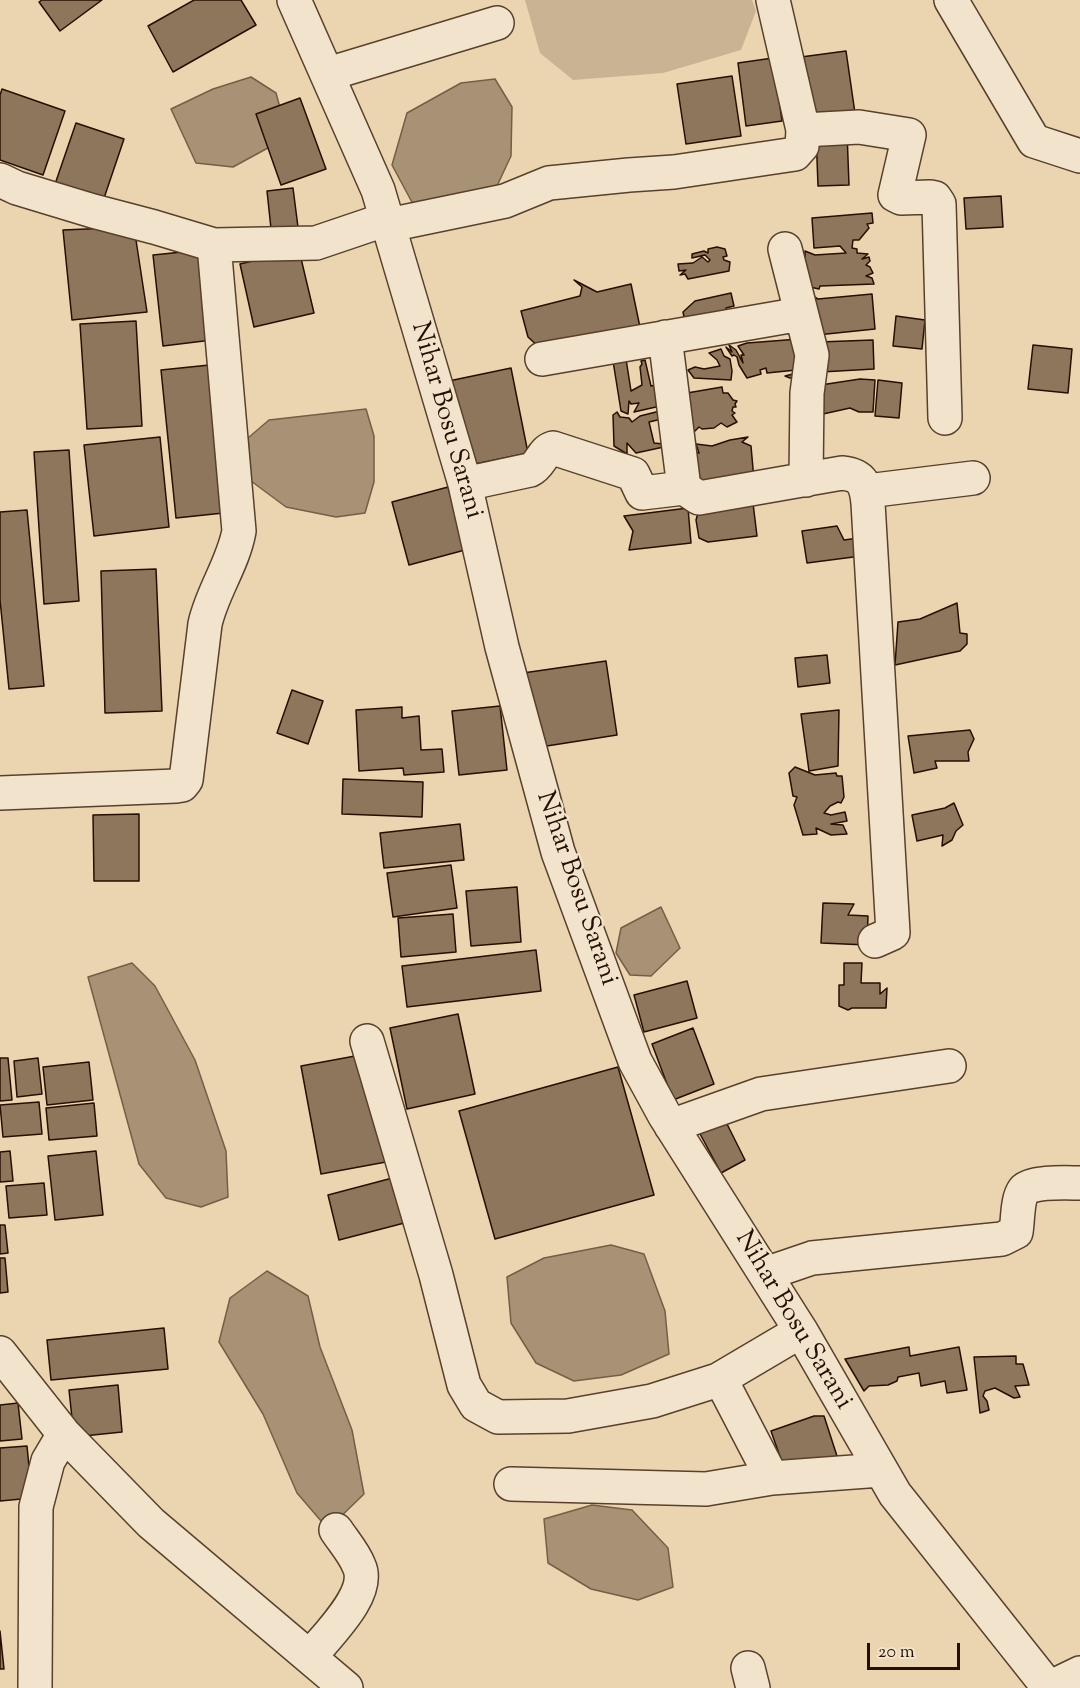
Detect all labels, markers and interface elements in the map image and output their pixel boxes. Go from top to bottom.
street label: Nihar Bosu Sarani [402,319,488,523]
street label: Nihar Bosu Sarani [527,788,623,990]
street label: Nihar Bosu Sarani [726,1226,858,1416]
scale bar [870,1631,963,1669]
text: 20 m [878,1640,915,1666]

